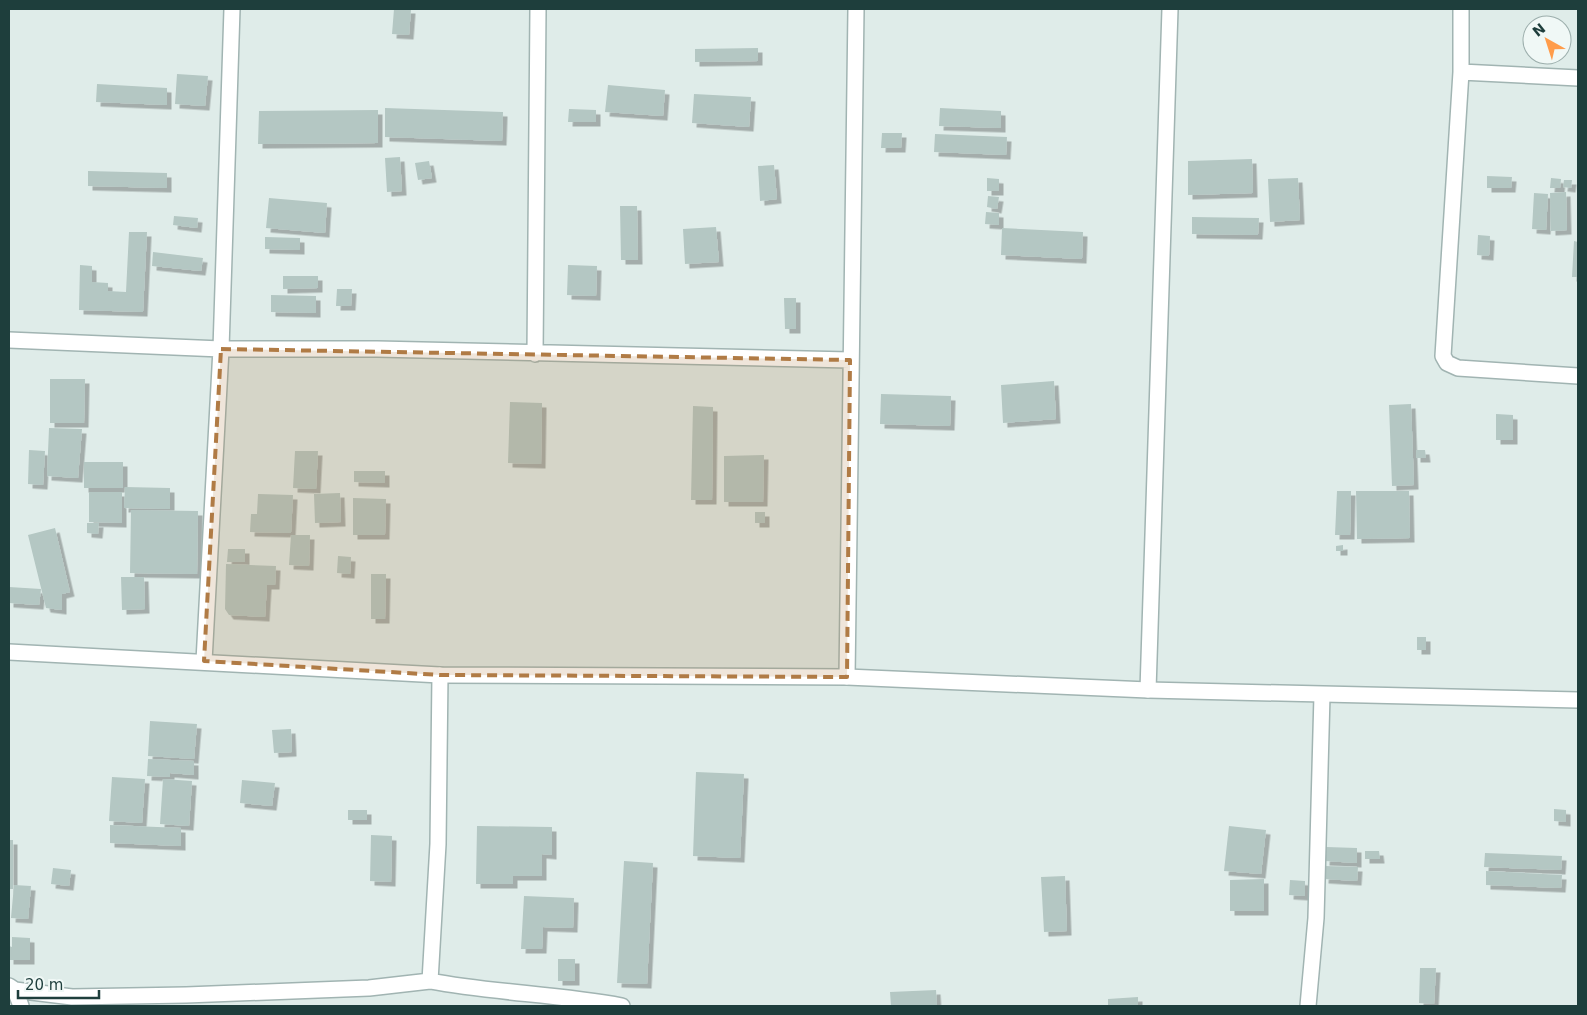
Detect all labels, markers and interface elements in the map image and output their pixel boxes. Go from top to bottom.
north arrow [1522,15,1572,65]
text: N [1529,20,1548,40]
scale bar [18,968,99,1000]
text: 20 m [25,976,63,994]

